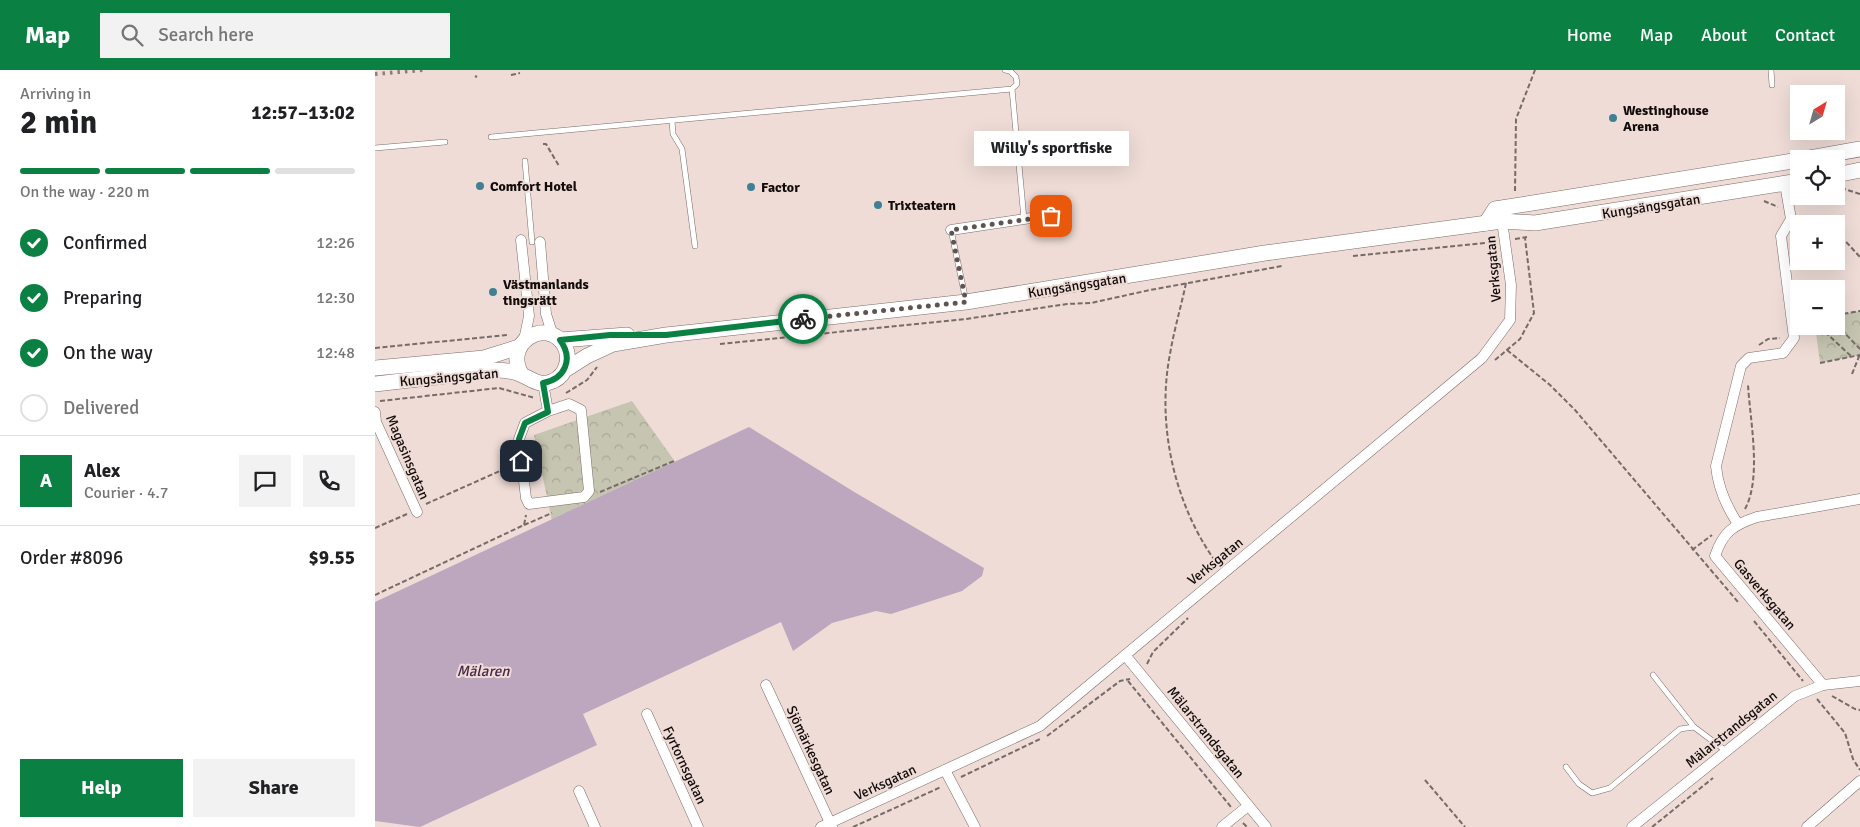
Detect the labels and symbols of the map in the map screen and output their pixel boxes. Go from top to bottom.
north arrow [1790,85,1845,140]
place label: Westinghouse Arena [1623,102,1709,135]
marker: Westinghouse Arena [1607,112,1619,124]
callout: Willy's sportfiske [973,131,1129,166]
place label: Comfort Hotel [490,178,578,195]
place label: Factor [761,179,800,196]
marker: Comfort Hotel [474,180,486,192]
marker: Factor [745,181,757,193]
street label: Kungsängsgatan [1601,190,1701,223]
pin [1030,195,1072,237]
place label: Trixteatern [888,197,956,214]
marker: Trixteatern [872,199,884,211]
street label: Verksgatan [1482,235,1505,303]
street label: Kungsängsgatan [1027,269,1127,302]
place label: Västmanlands tingsrätt [502,276,589,309]
marker: Västmanlands tingsrätt [487,286,499,298]
courier [778,294,828,344]
street label: Kungsängsgatan [399,365,499,390]
street label: Magasinsgatan [382,412,433,502]
pin [500,440,542,482]
street label: Verksgatan [1184,534,1247,589]
street label: Gasverksgatan [1730,555,1799,633]
water label: Mälaren [457,662,510,680]
street label: Mälarstrandsgatan [1163,683,1248,782]
street label: Mälarstrandsgatan [1682,687,1781,772]
street label: Sjömärkesgatan [783,703,839,797]
street label: Fyrtornsgatan [659,724,710,807]
street label: Verksgatan [851,761,919,804]

